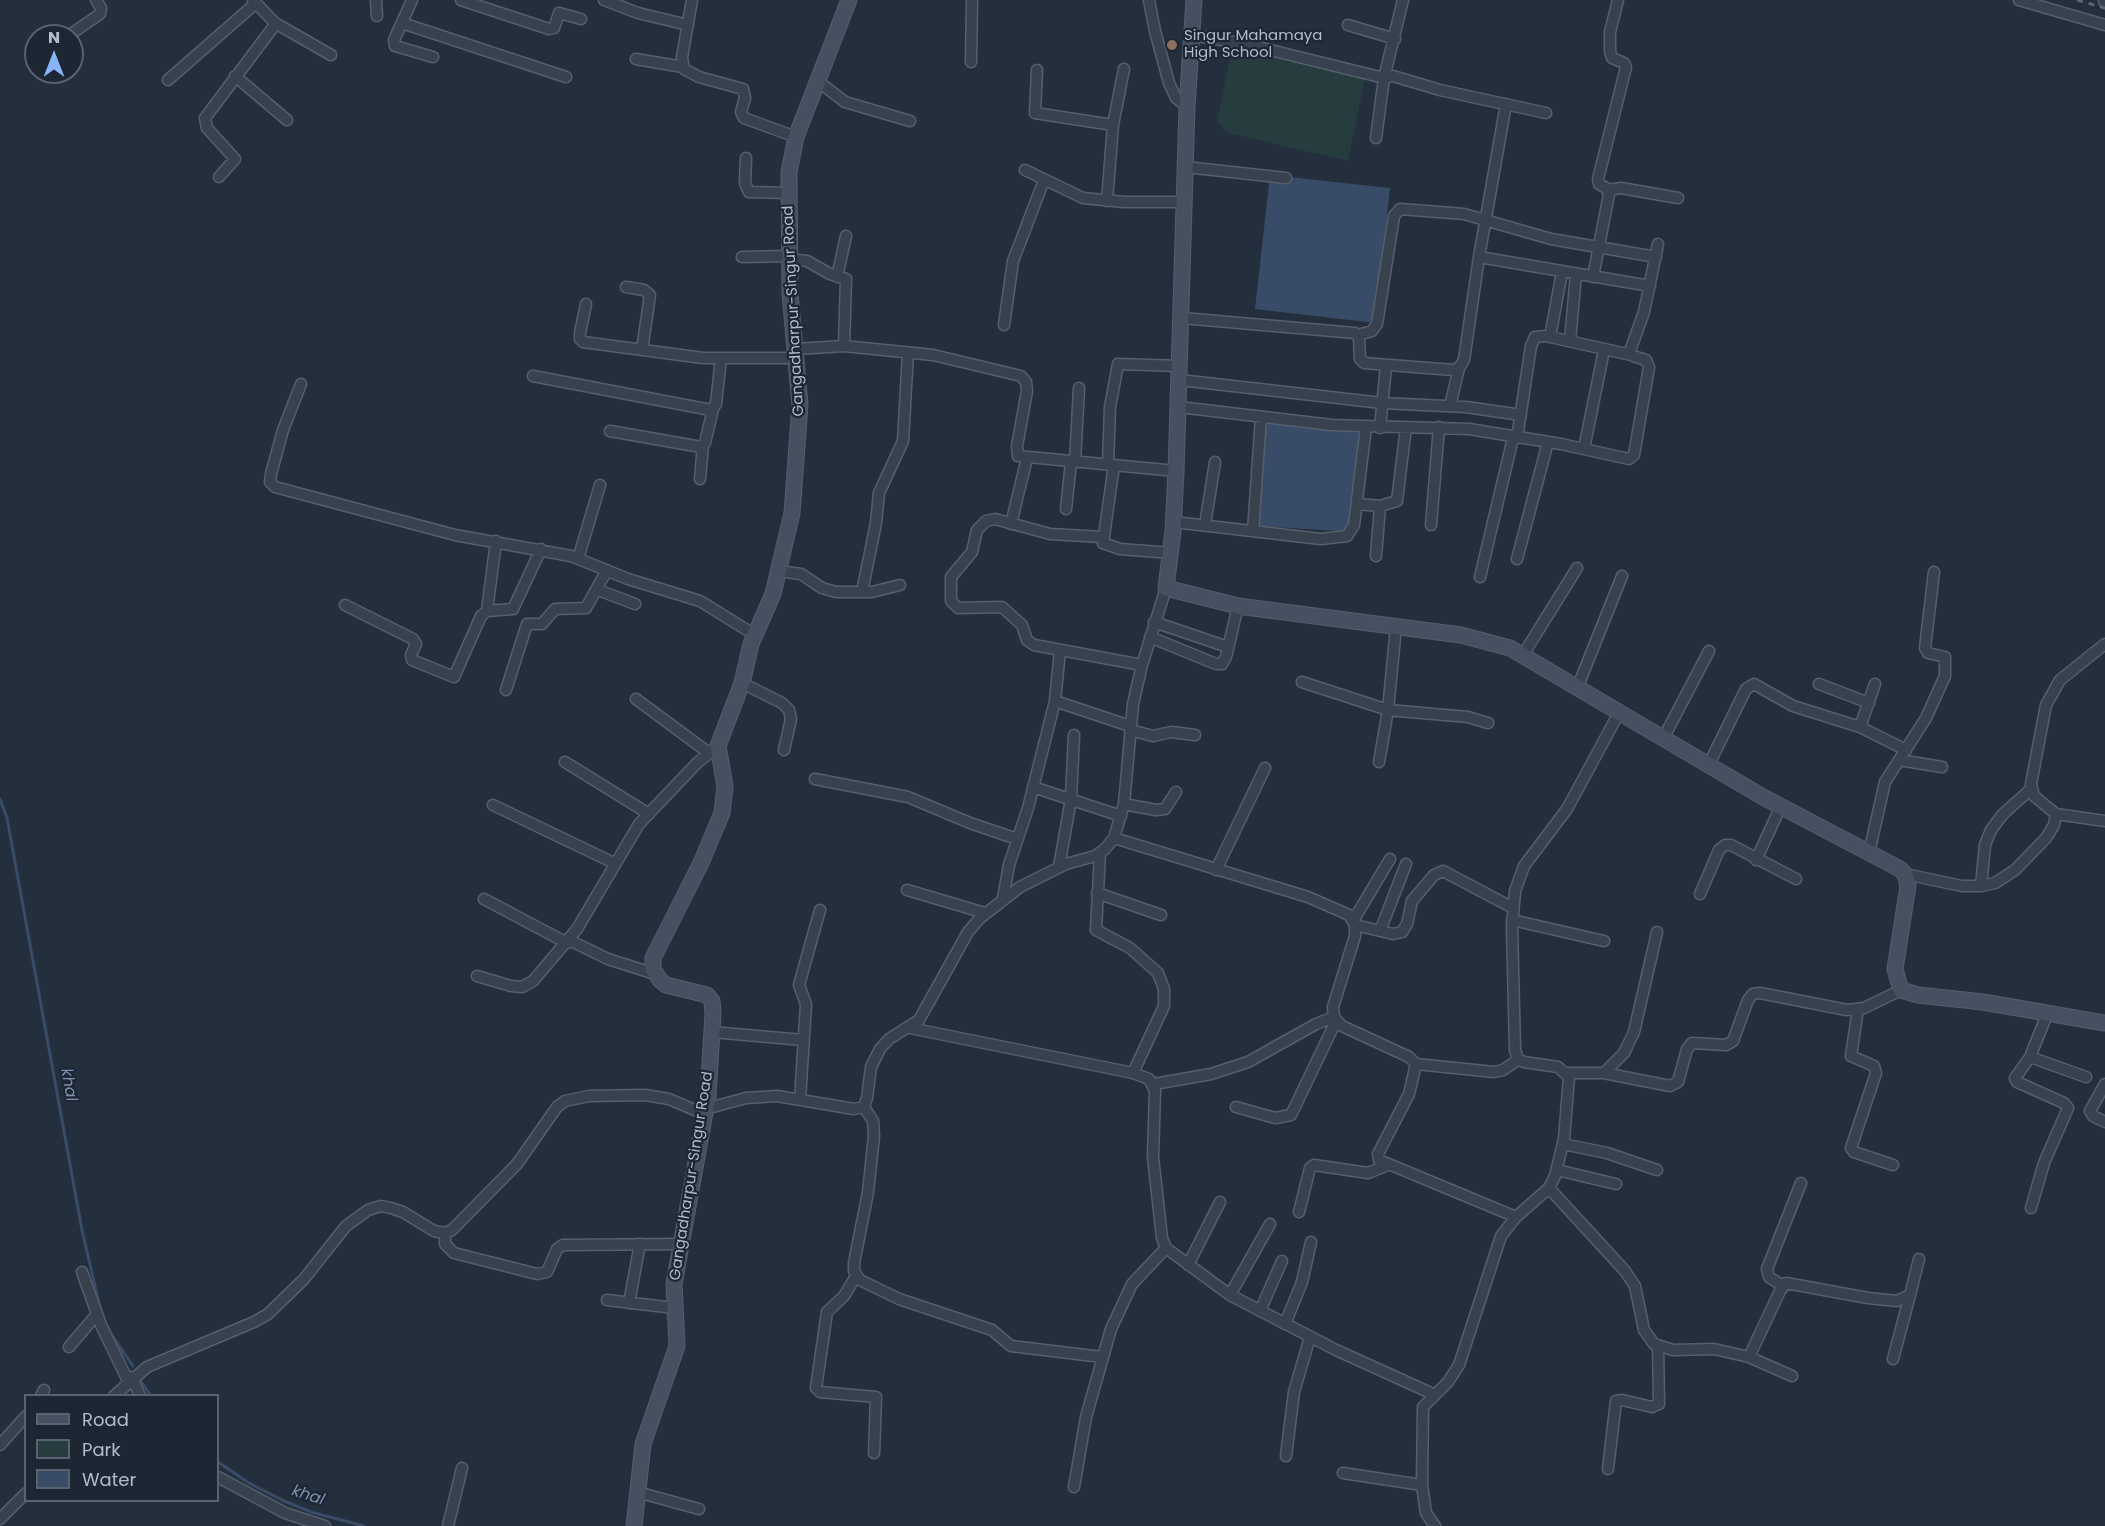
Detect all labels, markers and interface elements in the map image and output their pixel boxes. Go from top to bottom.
north arrow [24,24,84,84]
text: N [48,26,60,49]
place label: Singur Mahamaya High School [1184,27,1322,62]
marker: Singur Mahamaya High School [1165,38,1179,52]
street label: Gangadharpur-Singur Road [779,205,809,417]
water label: khal [56,1067,80,1103]
street label: Gangadharpur-Singur Road [667,1070,717,1282]
legend [24,1394,219,1502]
text: Road [82,1407,129,1432]
text: Park [82,1437,121,1462]
text: Water [82,1467,136,1492]
water label: khal [289,1482,327,1510]

